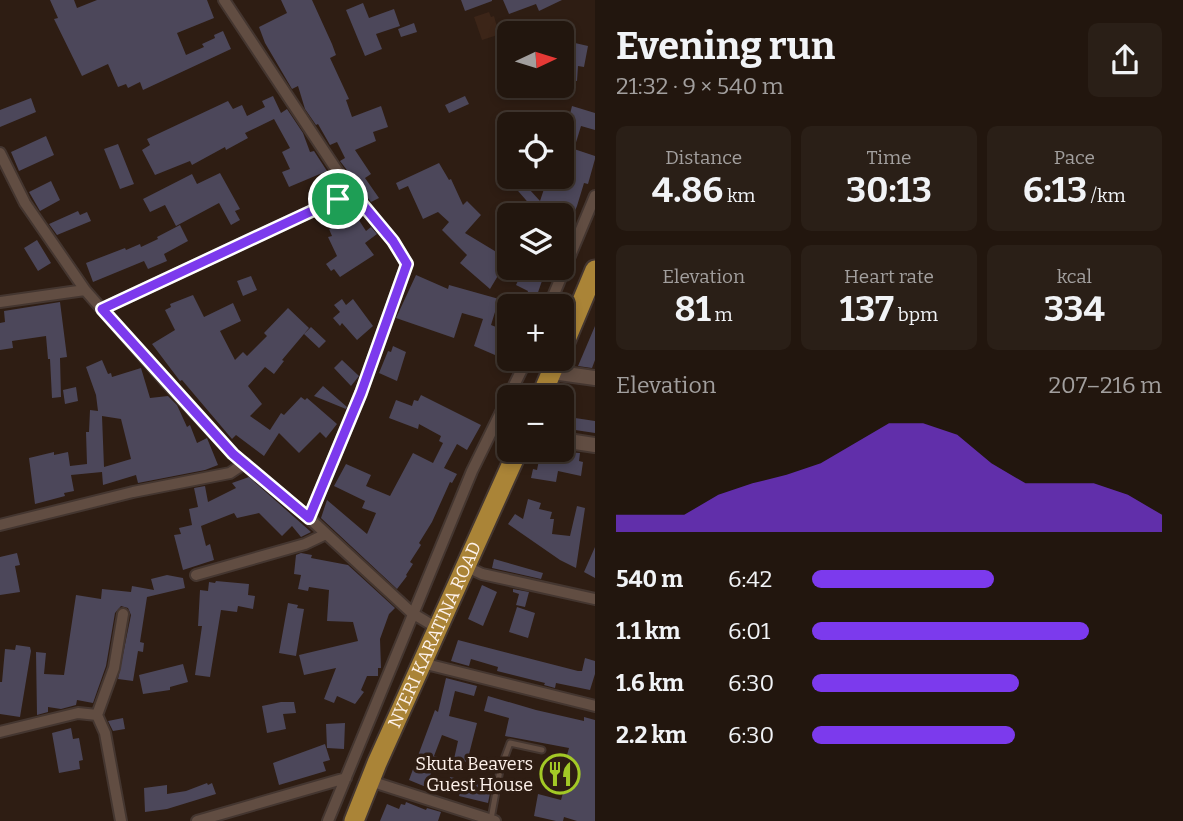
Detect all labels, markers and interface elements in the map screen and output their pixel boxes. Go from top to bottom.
north arrow [497,21,574,98]
map controls [497,21,574,462]
text: Evening run [616,23,835,69]
button: share [1088,23,1162,97]
text: 21:32 · 9 × 540 m [616,72,784,100]
button: locate [497,112,574,189]
text: Distance [665,146,742,169]
text: Time [867,146,911,169]
text: Pace [1054,146,1095,169]
pin [308,169,368,229]
text: 4.86 [652,169,723,211]
text: 30:13 [846,169,932,211]
text: 6:13 [1023,169,1087,211]
icon: arrive [319,180,357,218]
text: km [723,184,755,207]
text: /km [1087,184,1126,207]
button: layers [497,203,574,280]
text: Elevation [662,265,745,288]
text: Heart rate [844,265,934,288]
text: kcal [1057,265,1092,288]
text: 81 [675,288,711,330]
text: 137 [840,288,894,330]
text: 334 [1044,288,1105,330]
button: + [497,294,574,371]
text: m [711,303,733,326]
text: bpm [894,303,938,326]
text: Elevation [616,371,716,399]
text: 207–216 m [1048,371,1162,399]
button: − [497,385,574,462]
street label: NYERI KARATINA ROAD [383,538,486,731]
text: 540 m [616,565,683,593]
text: 6:42 [728,565,772,593]
text: 1.1 km [616,617,680,645]
text: 6:01 [728,617,770,645]
text: 1.6 km [616,669,684,697]
text: 6:30 [728,669,774,697]
text: 2.2 km [616,721,687,749]
text: 6:30 [728,721,774,749]
place label: Skuta Beavers Guest House [415,753,533,796]
restaurant icon: Skuta Beavers Guest House [539,753,581,795]

